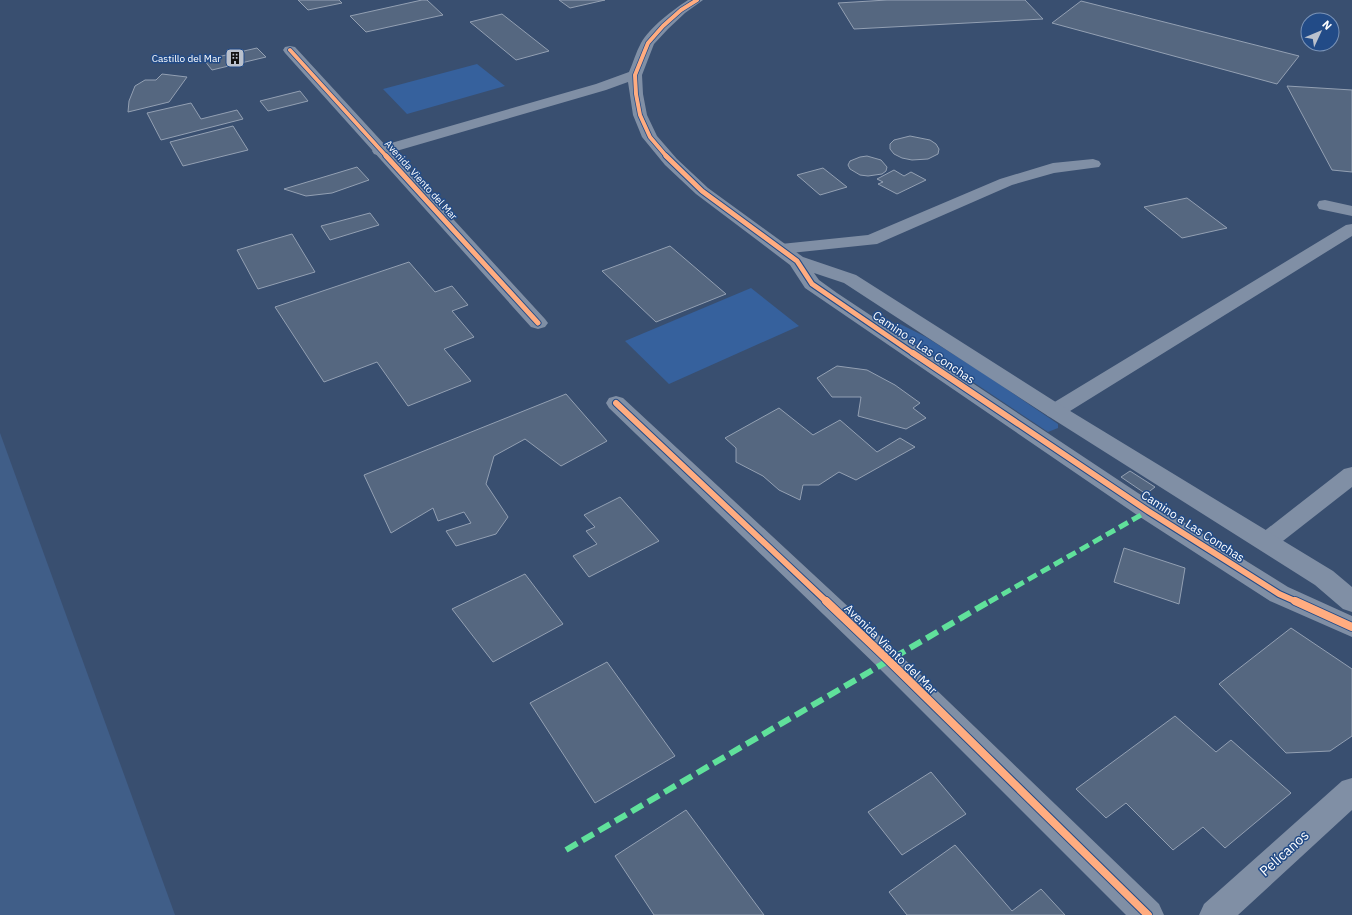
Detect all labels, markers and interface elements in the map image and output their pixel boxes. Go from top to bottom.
north arrow [1300,12,1340,52]
text: N [1319,17,1335,33]
building icon: Castillo del Mar [224,47,246,69]
place label: Castillo del Mar [152,52,221,65]
street label: Avenida Viento del Mar [382,137,460,223]
street label: Camino a Las Conchas [870,307,978,387]
street label: Camino a Las Conchas [1139,487,1248,565]
street label: Avenida Viento del Mar [841,601,941,698]
street label: Pelícanos [1256,826,1313,880]

